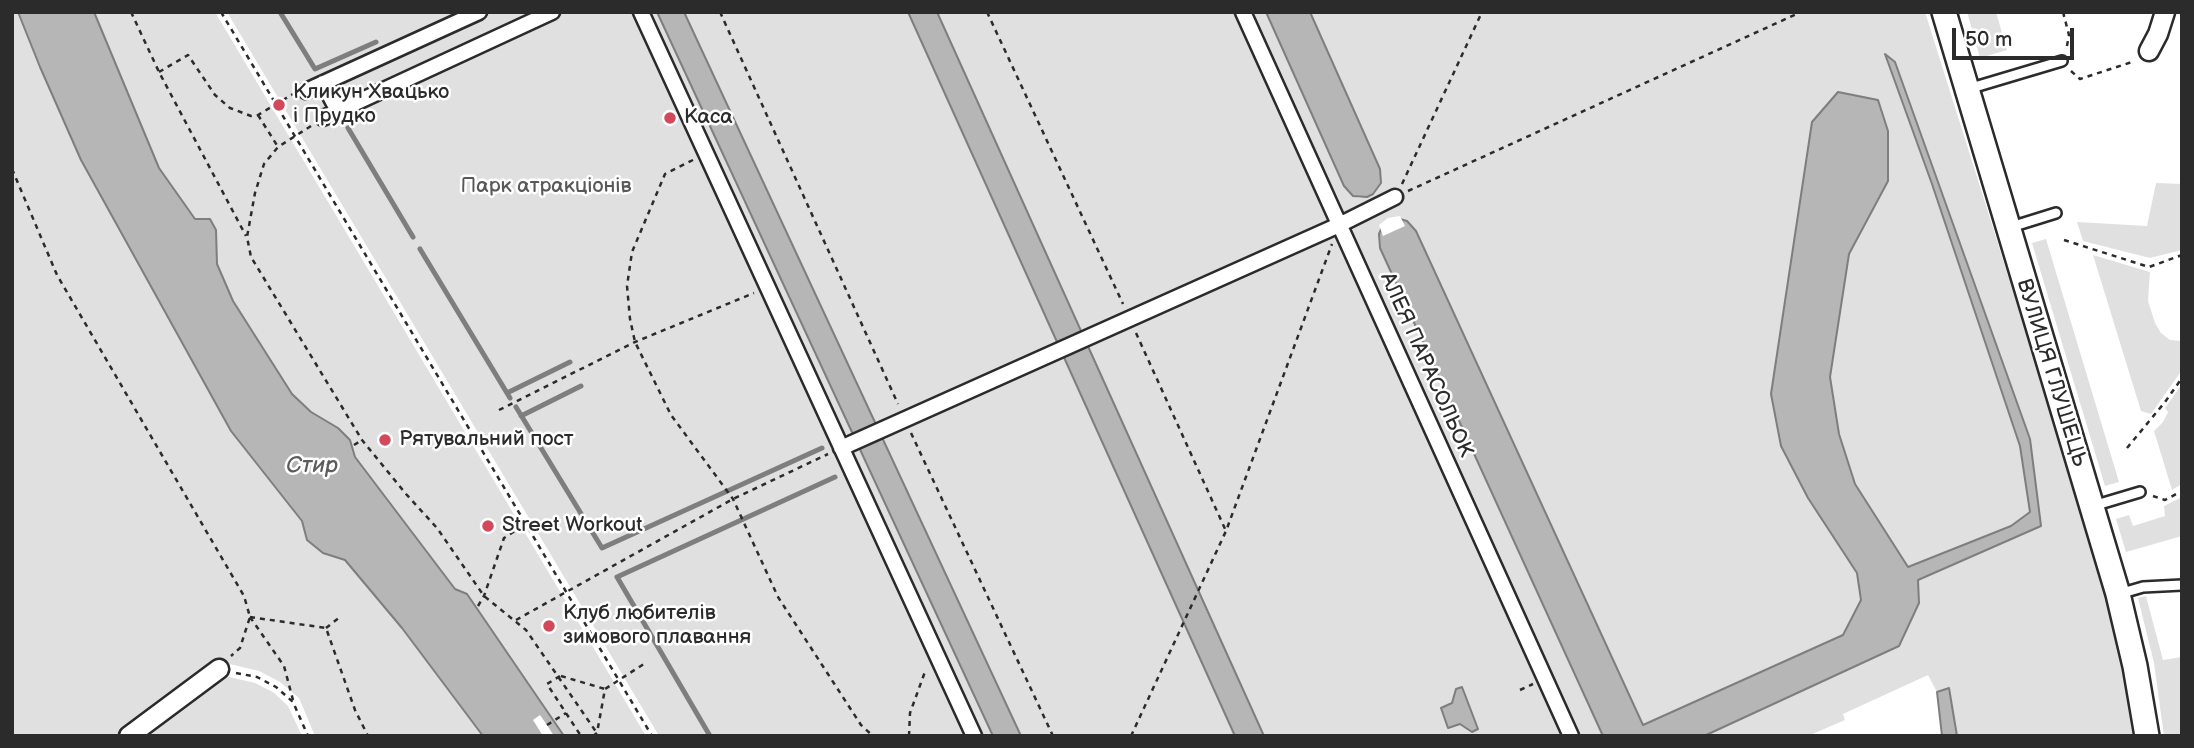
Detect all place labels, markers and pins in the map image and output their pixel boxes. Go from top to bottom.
place label: Кликун Хвацько і Прудко [293,80,449,130]
marker: Кликун Хвацько і Прудко [271,97,287,113]
place label: Каса [684,105,733,131]
marker: Каса [662,110,678,126]
place label: Рятувальний пост [399,427,574,453]
marker: Рятувальний пост [377,432,393,448]
place label: Street Workout [502,513,643,539]
marker: Street Workout [480,518,496,534]
place label: Клуб любителів зимового плавання [563,601,751,651]
marker: Клуб любителів зимового плавання [541,618,557,634]

